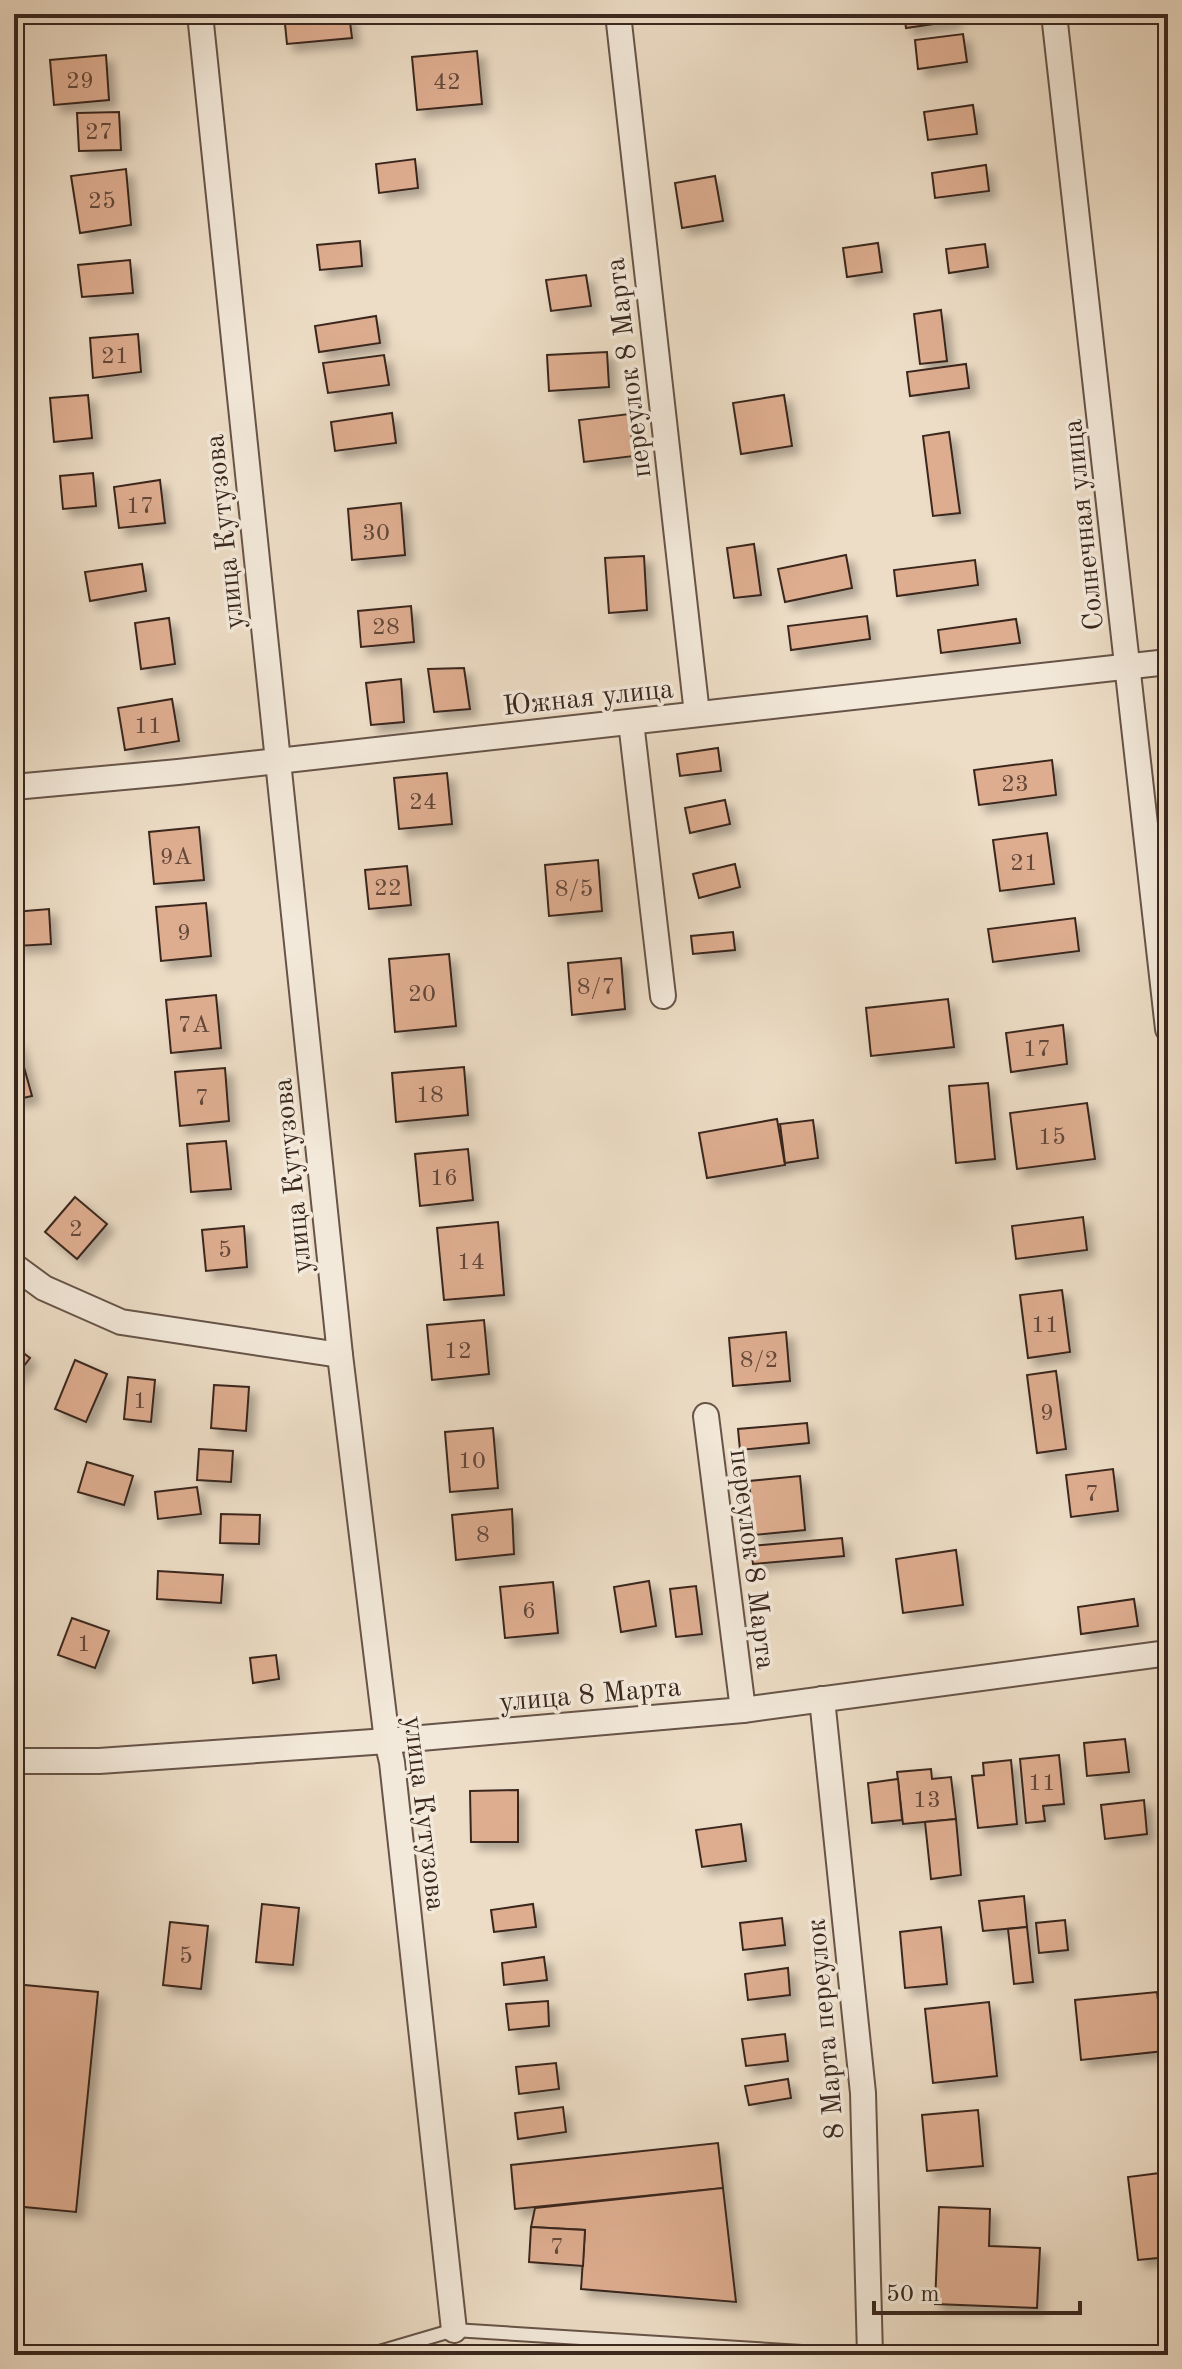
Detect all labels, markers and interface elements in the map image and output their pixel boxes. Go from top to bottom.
house number: 29 [66,70,94,94]
house number: 42 [433,71,461,95]
house number: 27 [85,121,113,145]
house number: 25 [88,190,116,214]
street label: переулок 8 Марта [603,256,657,479]
house number: 21 [101,345,129,369]
street label: Солнечная улица [1060,418,1110,632]
street label: улица Кутузова [202,433,250,631]
house number: 17 [126,495,154,519]
house number: 30 [362,522,390,546]
house number: 28 [372,616,400,640]
street label: Южная улица [502,676,675,722]
house number: 11 [134,715,162,739]
house number: 23 [1001,773,1029,797]
house number: 24 [409,791,437,815]
house number: 9А [160,846,192,870]
house number: 21 [1010,852,1038,876]
house number: 22 [374,877,402,901]
house number: 8/5 [555,878,593,902]
house number: 9 [177,922,191,946]
house number: 8/7 [577,976,615,1000]
house number: 20 [408,983,436,1007]
house number: 7А [178,1014,210,1038]
house number: 17 [1023,1038,1051,1062]
street label: улица Кутузова [270,1077,318,1275]
house number: 18 [416,1084,444,1108]
house number: 7 [195,1087,209,1111]
house number: 15 [1038,1126,1066,1150]
house number: 16 [430,1167,458,1191]
house number: 2 [69,1218,83,1242]
house number: 5 [218,1239,232,1263]
house number: 14 [457,1251,485,1275]
house number: 11 [1031,1314,1059,1338]
house number: 12 [444,1340,472,1364]
house number: 8/2 [740,1349,778,1373]
house number: 1 [133,1390,147,1414]
house number: 9 [1040,1402,1054,1426]
street label: переулок 8 Марта [724,1448,778,1671]
house number: 10 [458,1450,486,1474]
house number: 7 [1085,1483,1099,1507]
house number: 8 [476,1524,490,1548]
house number: 6 [522,1600,536,1624]
house number: 1 [77,1633,91,1657]
street label: улица 8 Марта [498,1674,682,1718]
street label: улица Кутузова [397,1714,449,1913]
house number: 11 [1028,1772,1056,1796]
house number: 13 [913,1789,941,1813]
street label: 8 Марта переулок [803,1917,851,2140]
house number: 5 [179,1945,193,1969]
house number: 7 [550,2236,564,2260]
scale bar [874,2265,1080,2315]
text: 50 m [886,2283,940,2307]

